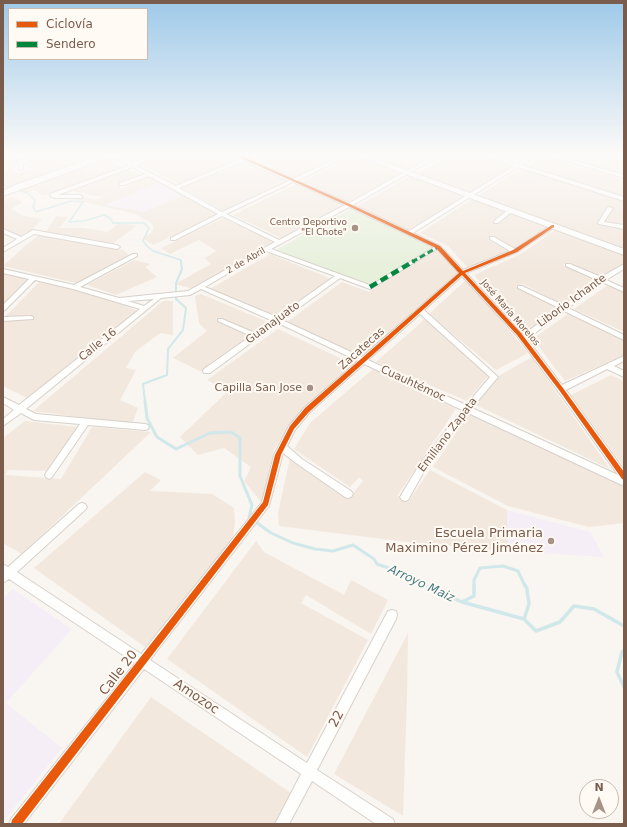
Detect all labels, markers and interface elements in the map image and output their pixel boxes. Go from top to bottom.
legend [8,8,148,60]
text: Ciclovía [46,17,93,31]
text: Sendero [46,37,96,51]
place label: Centro Deportivo "El Chote" [270,218,347,239]
marker: Centro Deportivo "El Chote" [350,223,360,233]
street label: 2 de Abril [225,246,267,276]
street label: Liborio Ichante [535,272,609,330]
street label: José María Morelos [478,278,542,348]
street label: Guanajuato [243,299,303,347]
street label: Zacatecas [337,325,387,373]
street label: Calle 16 [76,326,120,364]
street label: Cuauhtémoc [379,363,447,405]
place label: Capilla San Jose [215,381,302,395]
marker: Capilla San Jose [305,383,315,393]
street label: Emiliano Zapata [416,395,480,475]
place label: Escuela Primaria Maximino Pérez Jiménez [385,526,543,557]
marker: Escuela Primaria Maximino Pérez Jiménez [546,536,556,546]
water label: Arroyo Maiz [386,562,456,606]
street label: Calle 20 [97,647,141,699]
street label: Amozoc [170,676,222,718]
street label: 22 [326,708,348,730]
north arrow [579,779,619,819]
text: N [594,781,604,794]

